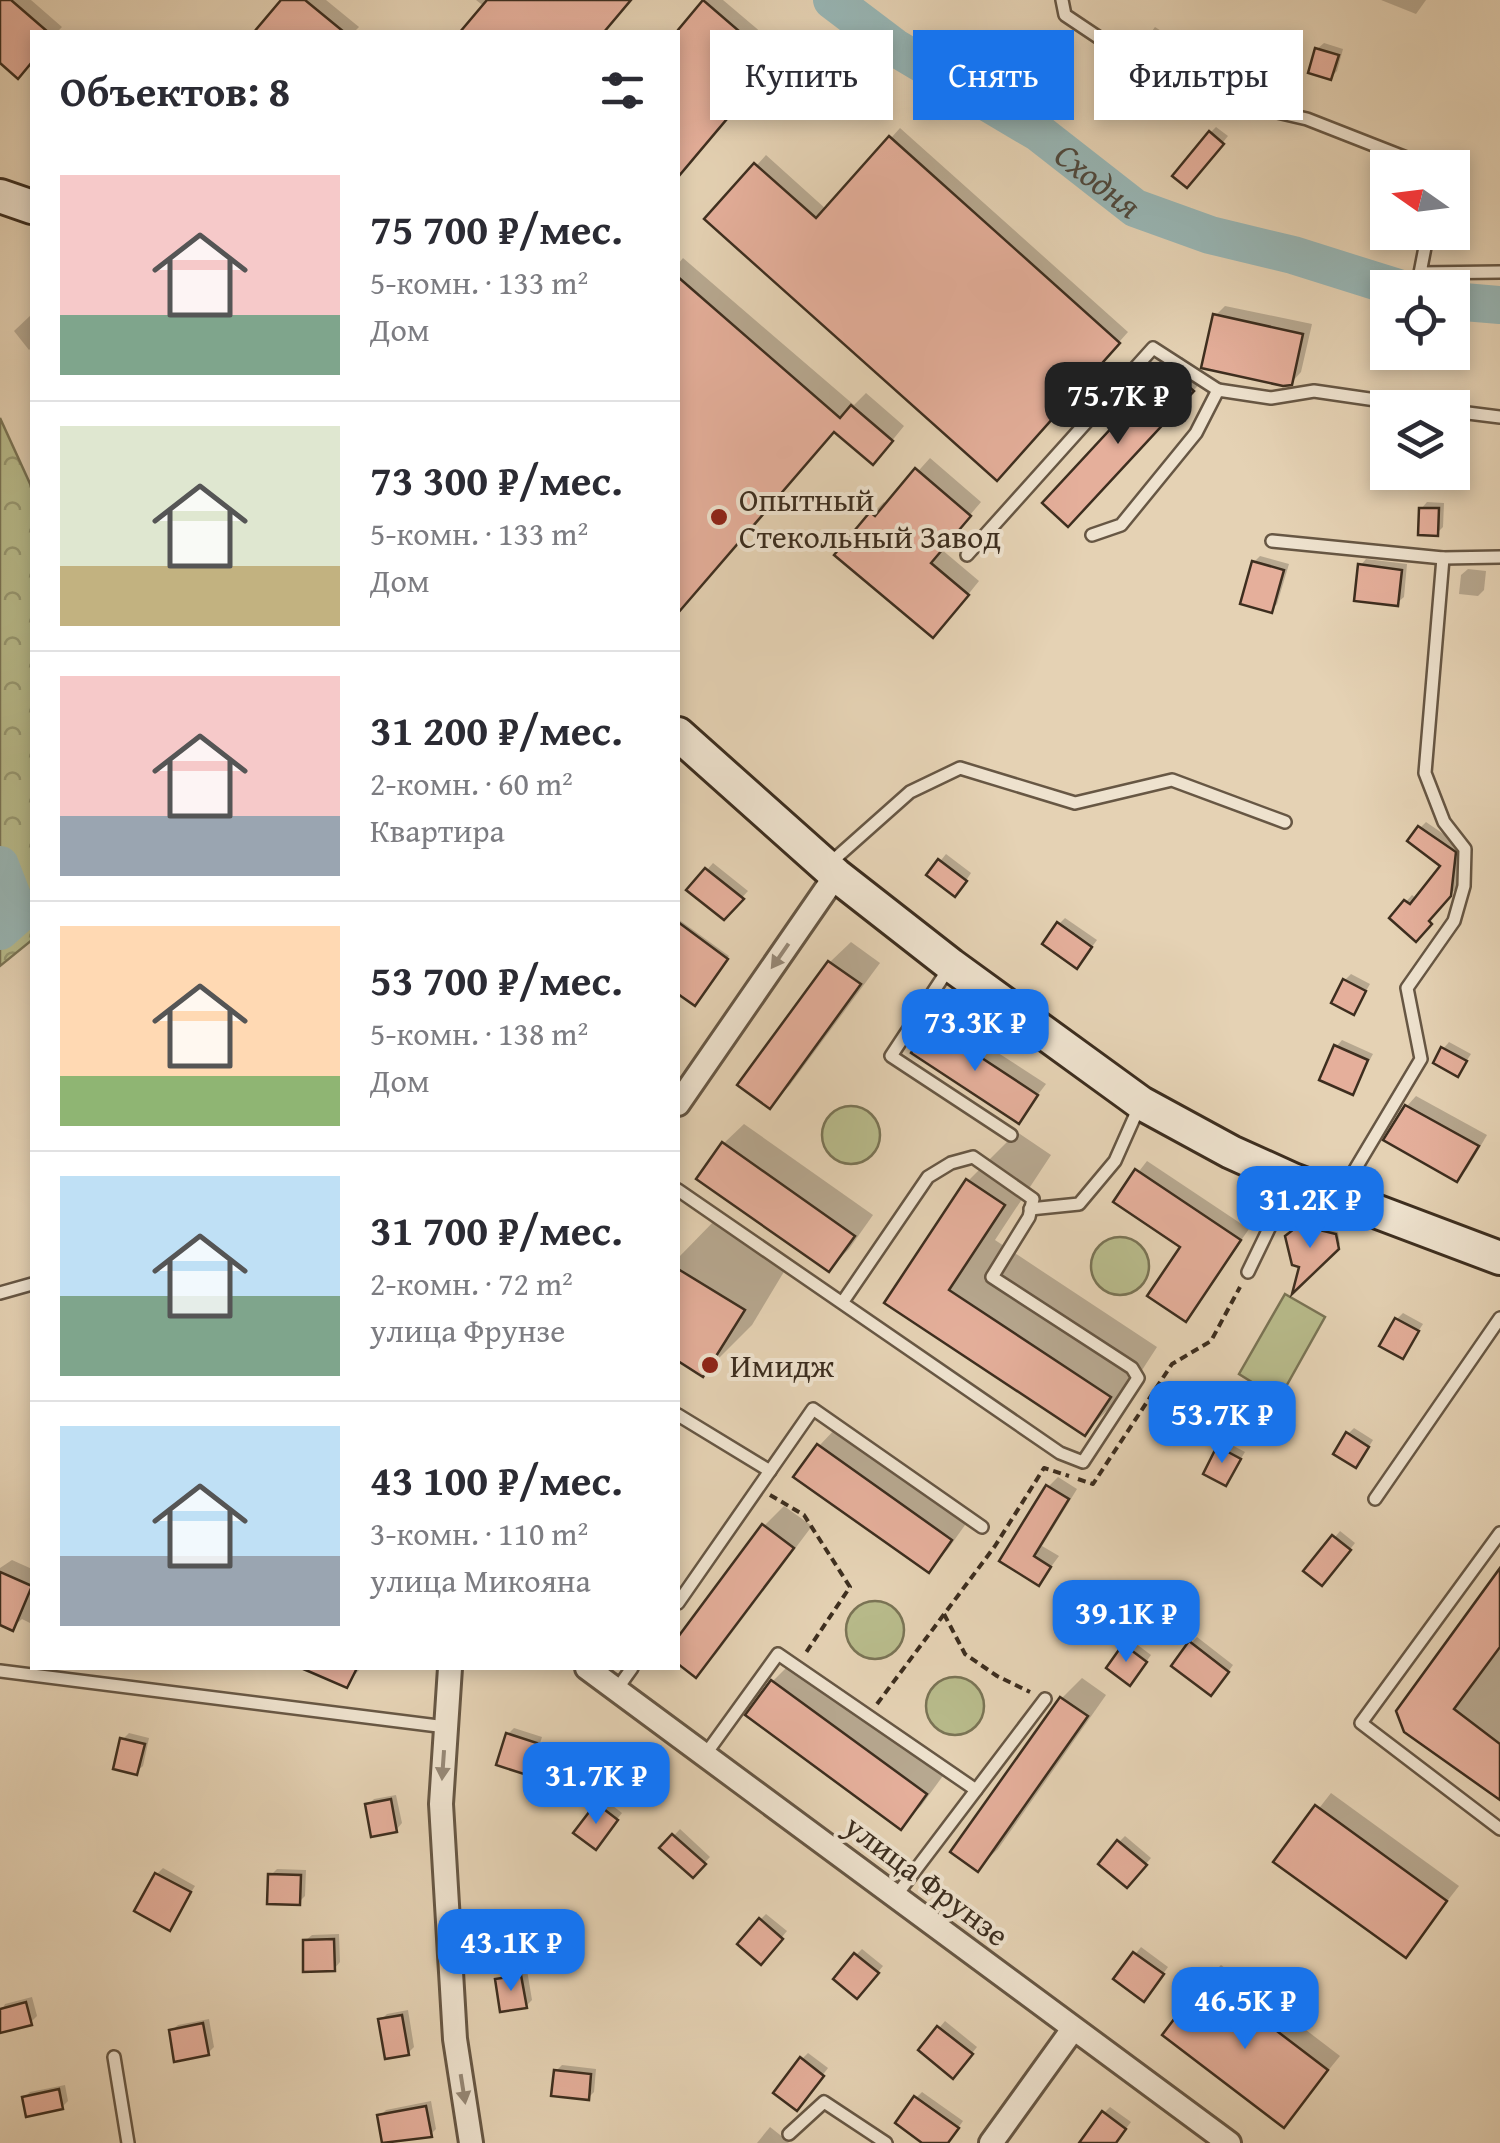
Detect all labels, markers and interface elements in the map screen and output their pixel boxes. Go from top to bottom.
chip: Купить [710,30,893,120]
chip: Снять [913,30,1074,120]
chip: Фильтры [1094,30,1303,120]
text: Объектов: 8 [60,60,290,121]
icon: filters [595,63,650,118]
water label: Сходня [1044,129,1153,230]
north arrow [1370,150,1470,250]
map controls [1370,150,1470,490]
text: 75 700 ₽/мес. [370,198,623,259]
icon: home [140,215,260,335]
text: 5-комн. · 133 m² [370,259,588,306]
button: locate [1370,270,1470,370]
text: Дом [370,306,430,353]
pin: 75.7K ₽ [1026,362,1210,447]
text: 75.7K ₽ [1067,371,1169,418]
button: layers [1370,390,1470,490]
text: 73 300 ₽/мес. [370,449,623,510]
icon: home [140,466,260,586]
place label: Опытный Стекольный Завод [739,476,1001,560]
marker: Опытный Стекольный Завод [708,506,730,528]
text: 5-комн. · 133 m² [370,510,588,557]
text: Дом [370,557,430,604]
text: 31 200 ₽/мес. [370,699,623,760]
icon: home [140,716,260,836]
text: 2-комн. · 60 m² [370,760,573,807]
text: Квартира [370,807,505,854]
one-way arrow [771,942,790,969]
text: 53 700 ₽/мес. [370,949,623,1010]
icon: home [140,966,260,1086]
pin: 73.3K ₽ [883,989,1067,1074]
text: 73.3K ₽ [924,998,1026,1045]
text: 5-комн. · 138 m² [370,1010,588,1057]
text: Дом [370,1057,430,1104]
pin: 31.2K ₽ [1218,1166,1402,1251]
text: 31.2K ₽ [1259,1175,1361,1222]
text: 31 700 ₽/мес. [370,1199,623,1260]
icon: home [140,1216,260,1336]
text: 2-комн. · 72 m² [370,1260,573,1307]
text: улица Фрунзе [370,1307,565,1354]
place label: Имидж [730,1342,835,1389]
marker: Имидж [699,1354,721,1376]
pin: 53.7K ₽ [1130,1381,1314,1466]
text: 53.7K ₽ [1171,1390,1273,1437]
text: 43 100 ₽/мес. [370,1449,623,1510]
icon: home [140,1466,260,1586]
text: 3-комн. · 110 m² [370,1510,588,1557]
text: улица Микояна [370,1557,591,1604]
pin: 39.1K ₽ [1034,1580,1218,1665]
text: 39.1K ₽ [1075,1589,1177,1636]
pin: 31.7K ₽ [504,1742,688,1827]
one-way arrow [435,1749,451,1781]
text: 31.7K ₽ [545,1751,647,1798]
street label: улица Фрунзе [834,1802,1019,1958]
pin: 43.1K ₽ [419,1909,603,1994]
text: 43.1K ₽ [460,1918,562,1965]
pin: 46.5K ₽ [1153,1967,1337,2052]
text: 46.5K ₽ [1194,1976,1296,2023]
one-way arrow [456,2073,471,2105]

